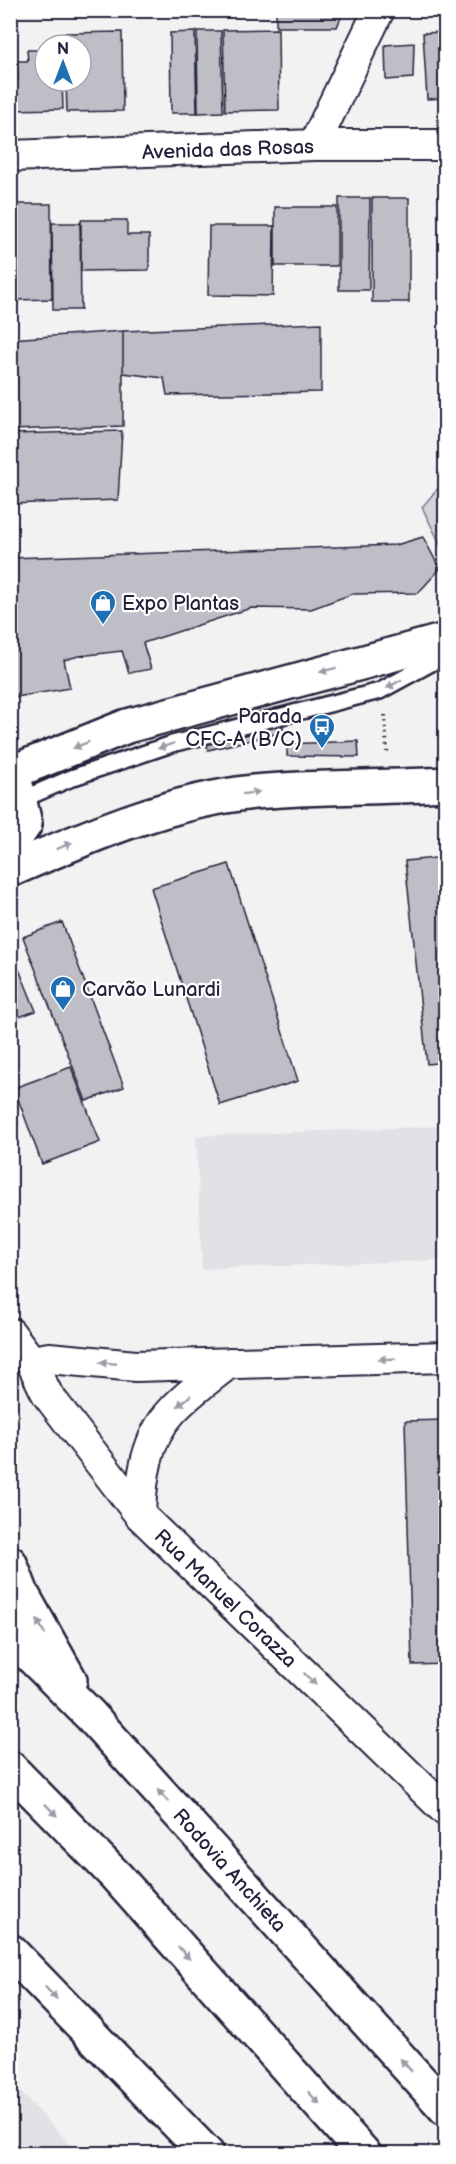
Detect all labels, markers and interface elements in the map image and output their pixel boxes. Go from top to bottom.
north arrow [33,33,93,93]
text: N [57,40,69,59]
street label: Avenida das Rosas [142,135,314,165]
shop icon: Expo Plantas [88,588,118,626]
place label: Expo Plantas [122,592,239,616]
one-way arrow [319,666,337,676]
one-way arrow [385,679,402,689]
place label: Parada CFC-A (B/C) [186,705,302,752]
bus stop icon: Parada CFC-A (B/C) [307,712,337,750]
one-way arrow [72,741,90,750]
one-way arrow [157,742,175,752]
one-way arrow [242,789,261,798]
one-way arrow [56,841,74,851]
shop icon: Carvão Lunardi [48,974,78,1012]
place label: Carvão Lunardi [82,978,221,1002]
one-way arrow [378,1354,397,1363]
one-way arrow [99,1359,118,1368]
one-way arrow [176,1394,192,1407]
street label: Rua Manuel Corazza [149,1525,301,1673]
one-way arrow [36,1619,46,1636]
one-way arrow [302,1672,317,1686]
one-way arrow [157,1789,170,1804]
one-way arrow [44,1803,58,1817]
street label: Rodovia Anchieta [168,1804,291,1937]
one-way arrow [177,1945,191,1960]
one-way arrow [44,1986,58,2000]
one-way arrow [399,2058,413,2073]
one-way arrow [307,2090,320,2105]

